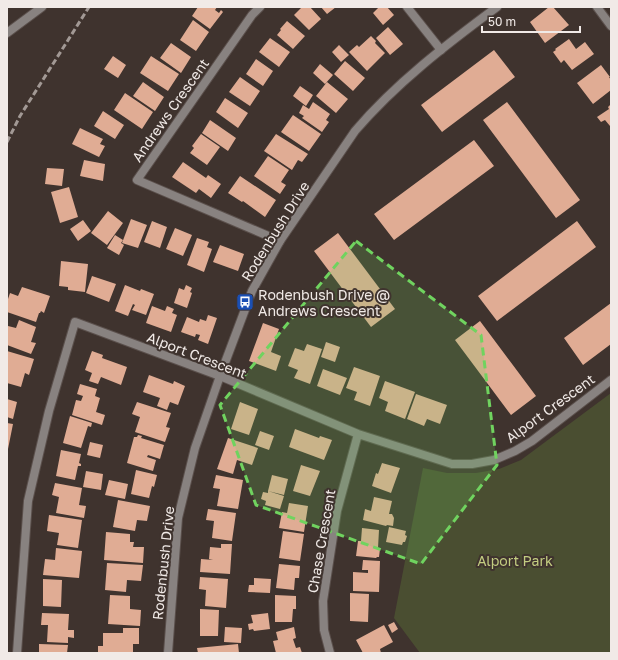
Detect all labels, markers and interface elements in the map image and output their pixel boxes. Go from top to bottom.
scale bar [482,8,580,34]
text: 50 m [488,14,516,29]
street label: Andrews Crescent [128,55,212,165]
street label: Rodenbush Drive [237,178,313,284]
place label: Rodenbush Drive @ Andrews Crescent [258,286,390,319]
bus stop icon: Rodenbush Drive @ Andrews Crescent [235,292,255,312]
street label: Alport Crescent [145,328,249,382]
street label: Alport Crescent [502,370,598,446]
street label: Chase Crescent [303,488,339,594]
street label: Rodenbush Drive [149,505,177,621]
park label: Alport Park [477,552,553,569]

